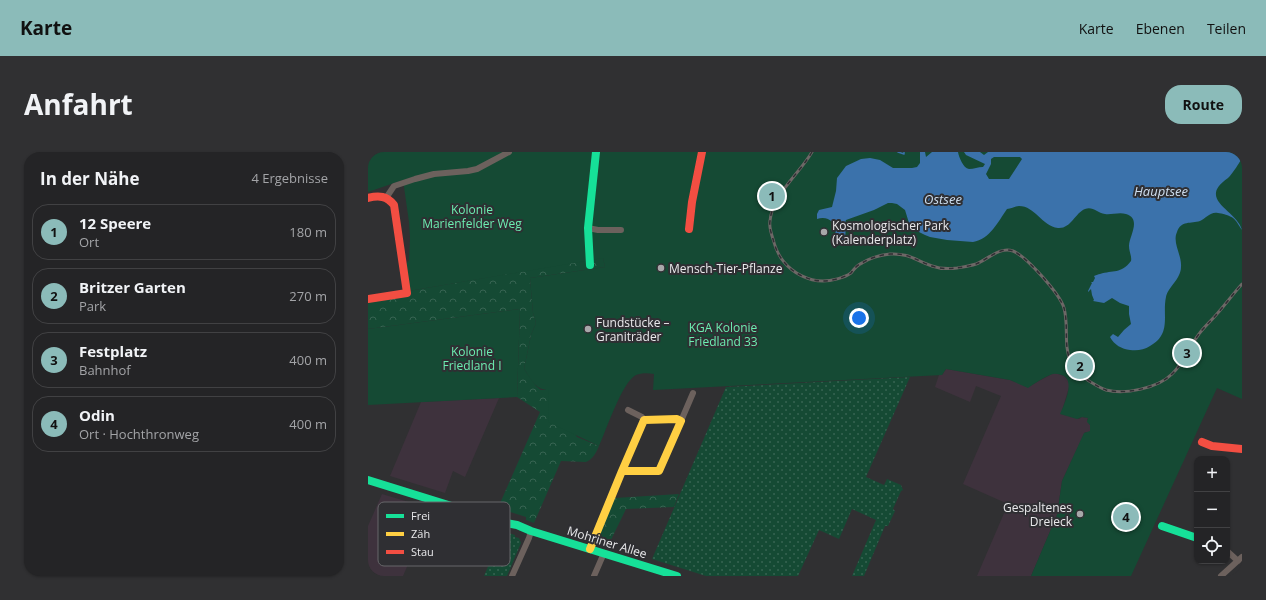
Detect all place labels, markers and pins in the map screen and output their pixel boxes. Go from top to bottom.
pin: 1 [759,181,785,211]
place label: Kosmologischer Park (Kalenderplatz) [832,217,950,248]
marker: Kosmologischer Park (Kalenderplatz) [819,227,829,237]
place label: Mensch-Tier-Pflanze [669,260,783,277]
marker: Mensch-Tier-Pflanze [656,263,666,273]
place label: Fundstücke – Graniträder [596,314,670,345]
marker: Fundstücke – Graniträder [583,324,593,334]
pin: 3 [1174,338,1200,368]
pin: 2 [1067,351,1093,381]
place label: Gespaltenes Dreieck [1003,499,1073,530]
pin: 4 [1113,502,1139,532]
marker: Gespaltenes Dreieck [1075,509,1085,519]

